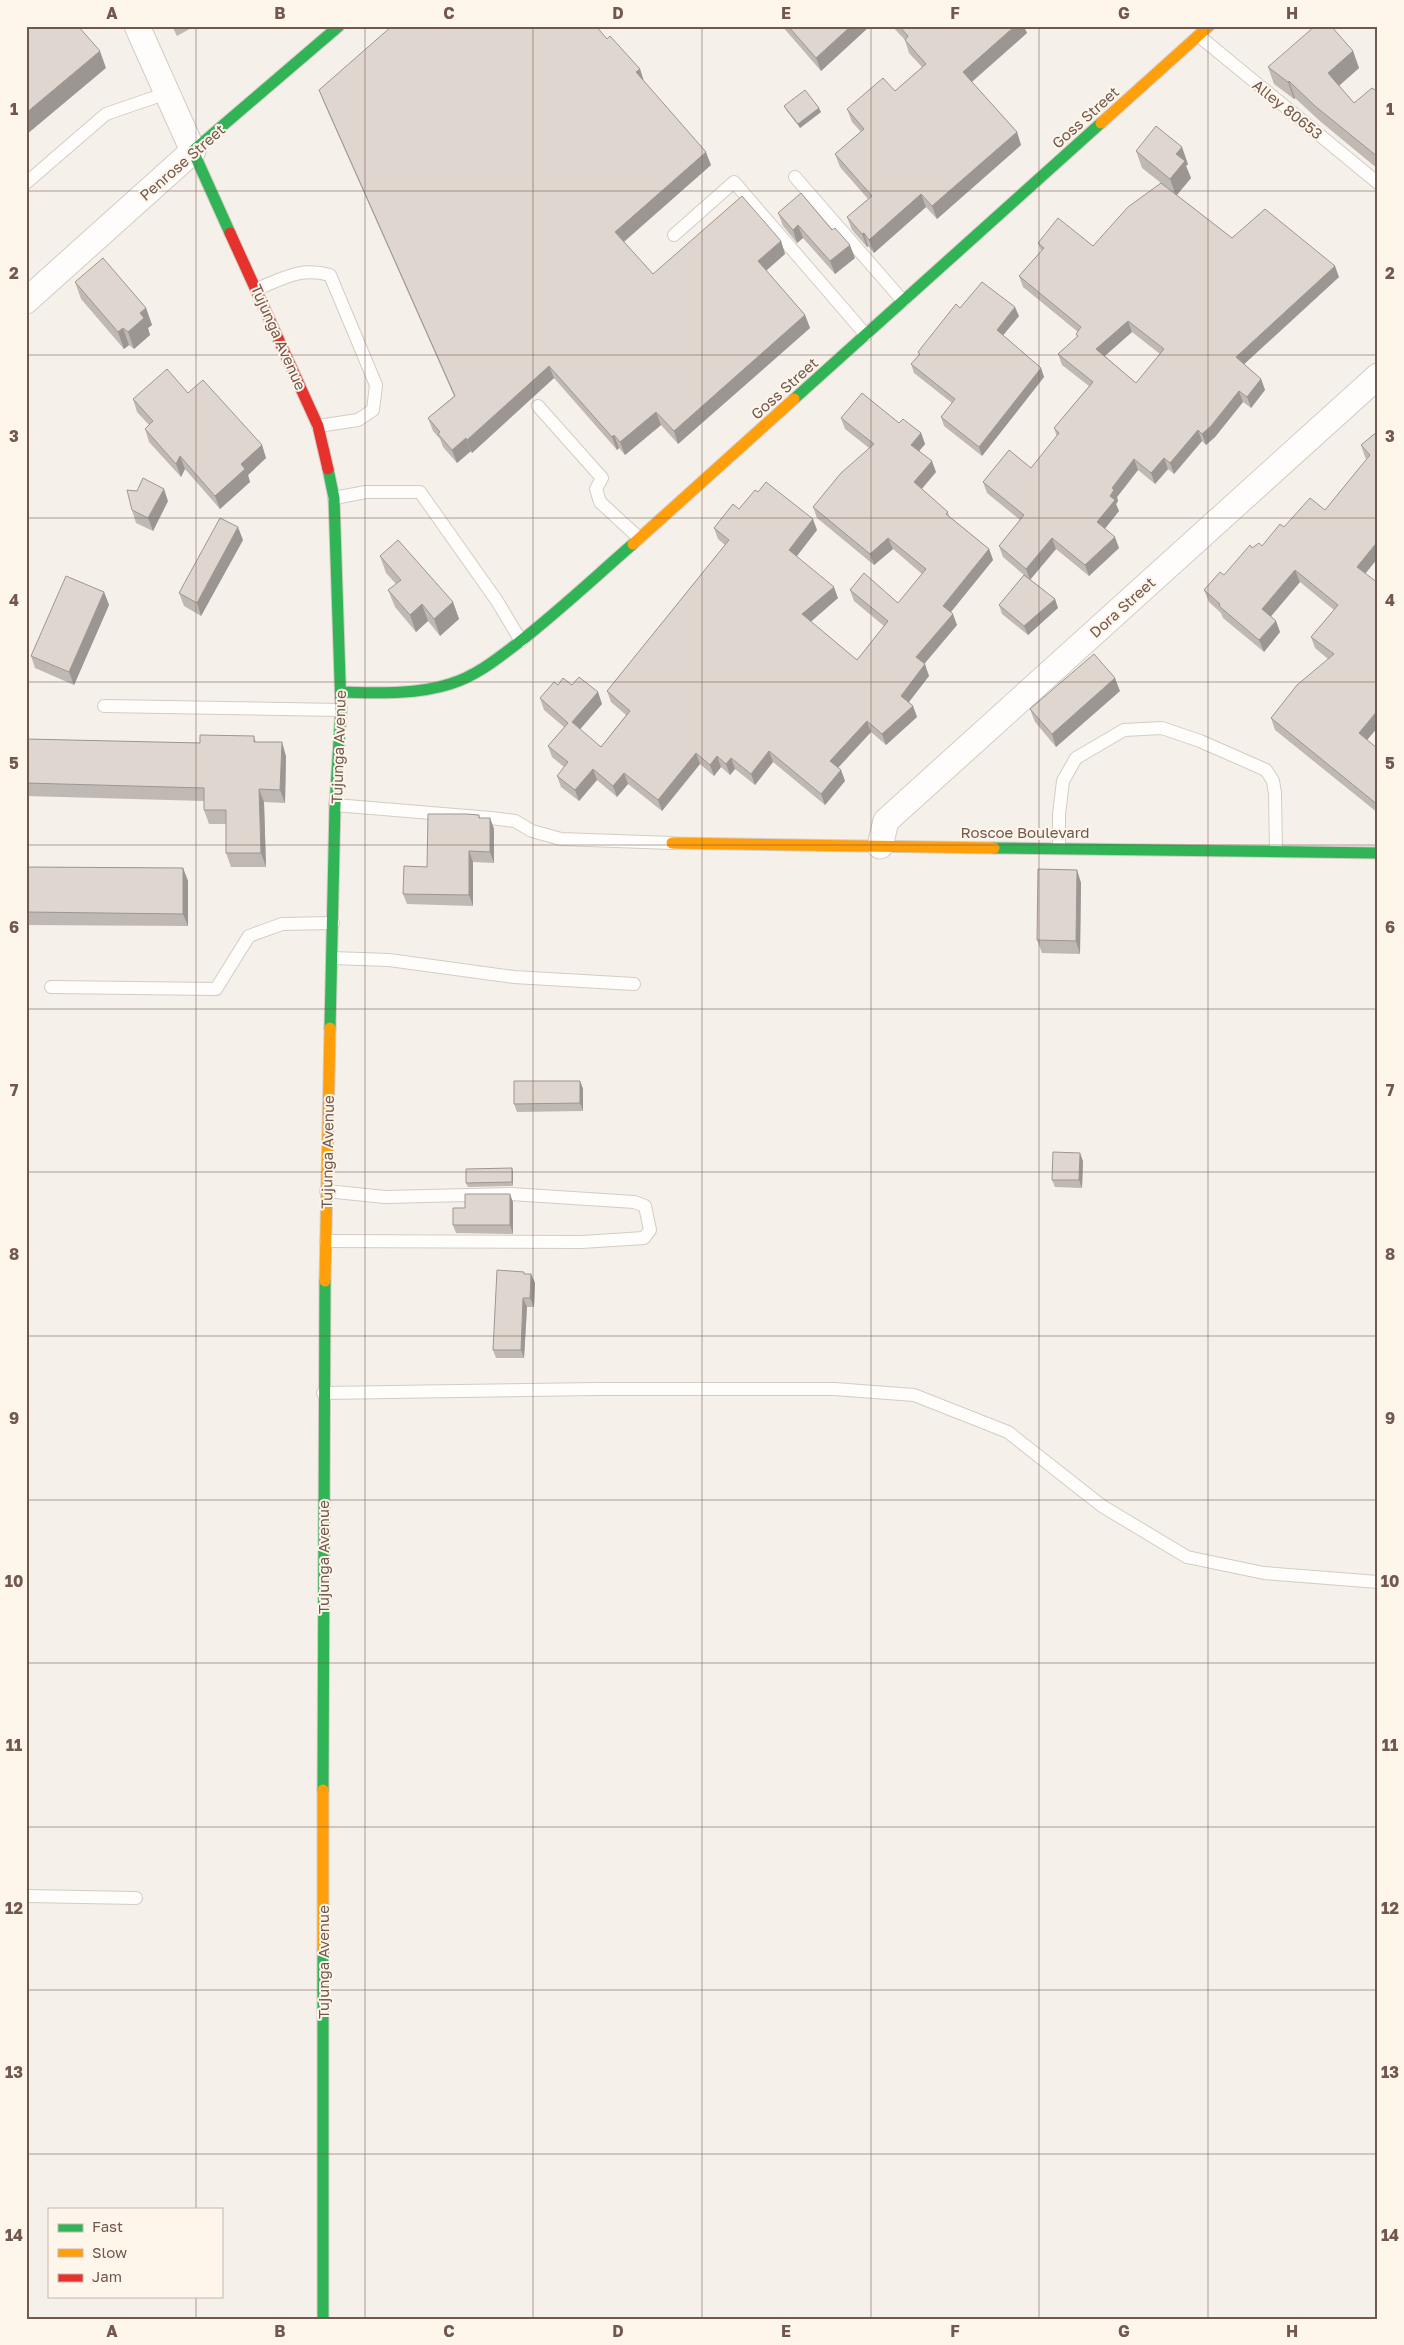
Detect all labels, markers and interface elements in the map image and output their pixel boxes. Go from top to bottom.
text: A [106,3,118,23]
text: B [274,3,286,23]
text: C [443,3,455,23]
text: D [612,3,624,23]
text: E [781,3,791,23]
text: F [950,3,960,23]
text: G [1118,3,1130,23]
text: H [1286,3,1298,23]
street label: Alley 80653 [1249,75,1327,143]
street label: Goss Street [1048,82,1122,152]
text: 1 [10,99,18,119]
text: 1 [1386,99,1394,119]
street label: Penrose Street [136,120,228,204]
text: 2 [9,263,19,283]
text: 2 [1385,263,1395,283]
street label: Tujunga Avenue [248,281,310,393]
street label: Goss Street [747,353,821,423]
text: 3 [9,426,19,446]
text: 3 [1385,426,1395,446]
street label: Dora Street [1086,573,1158,641]
text: 4 [9,590,19,610]
text: 4 [1385,590,1395,610]
street label: Tujunga Avenue [327,690,349,804]
text: 5 [9,753,19,773]
text: 5 [1385,753,1395,773]
street label: Roscoe Boulevard [960,823,1090,841]
text: 6 [9,917,19,937]
text: 6 [1385,917,1395,937]
text: 7 [10,1080,19,1100]
text: 7 [1386,1080,1395,1100]
street label: Tujunga Avenue [317,1095,337,1209]
text: 8 [9,1244,19,1264]
text: 8 [1385,1244,1395,1264]
text: 9 [9,1408,19,1428]
text: 9 [1385,1408,1395,1428]
street label: Tujunga Avenue [314,1500,332,1614]
text: 10 [5,1571,23,1591]
text: 10 [1381,1571,1399,1591]
text: 11 [6,1735,22,1755]
text: 11 [1382,1735,1398,1755]
text: 12 [5,1898,23,1918]
text: 12 [1381,1898,1399,1918]
street label: Tujunga Avenue [314,1905,332,2019]
text: 13 [5,2062,23,2082]
text: 13 [1381,2062,1399,2082]
legend [48,2208,222,2298]
text: Fast [92,2217,123,2235]
text: 14 [5,2225,23,2245]
text: 14 [1381,2225,1399,2245]
text: Slow [92,2243,127,2261]
text: Jam [92,2267,122,2285]
text: A [106,2321,118,2341]
text: B [274,2321,286,2341]
text: C [443,2321,455,2341]
text: D [612,2321,624,2341]
text: E [781,2321,791,2341]
text: F [950,2321,960,2341]
text: G [1118,2321,1130,2341]
text: H [1286,2321,1298,2341]

